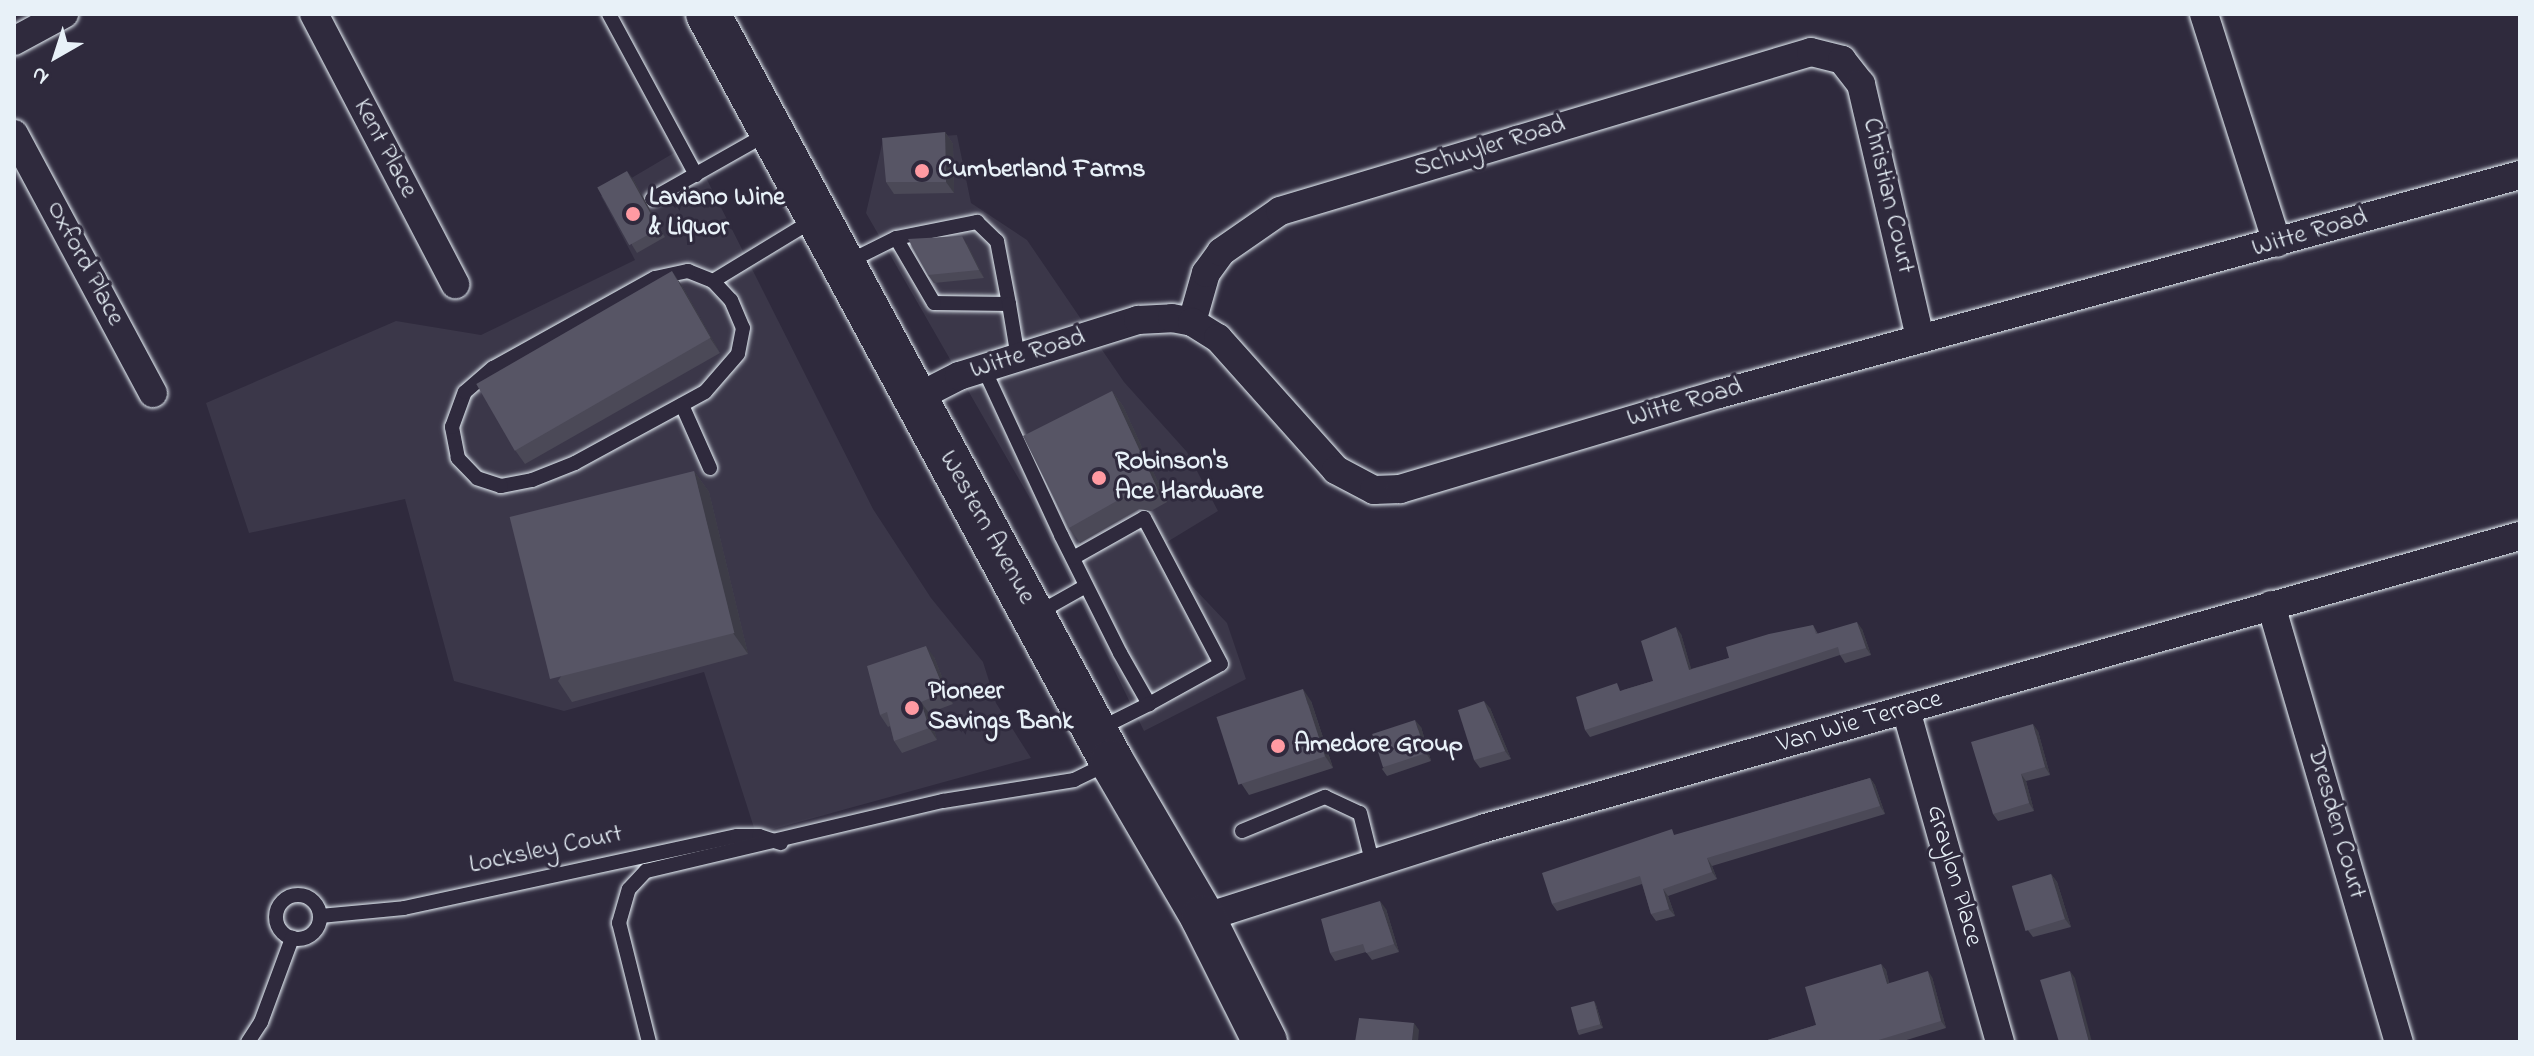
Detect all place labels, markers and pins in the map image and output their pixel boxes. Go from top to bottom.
place label: Cumberland Farms [938,155,1145,187]
marker: Cumberland Farms [913,162,931,180]
place label: Laviano Wine & Liquor [649,183,785,244]
marker: Laviano Wine & Liquor [624,205,642,223]
place label: Robinson's Ace Hardware [1115,447,1263,508]
marker: Robinson's Ace Hardware [1090,469,1108,487]
place label: Pioneer Savings Bank [928,677,1073,738]
marker: Pioneer Savings Bank [903,699,921,717]
place label: Amedore Group [1294,730,1463,762]
marker: Amedore Group [1269,737,1287,755]

